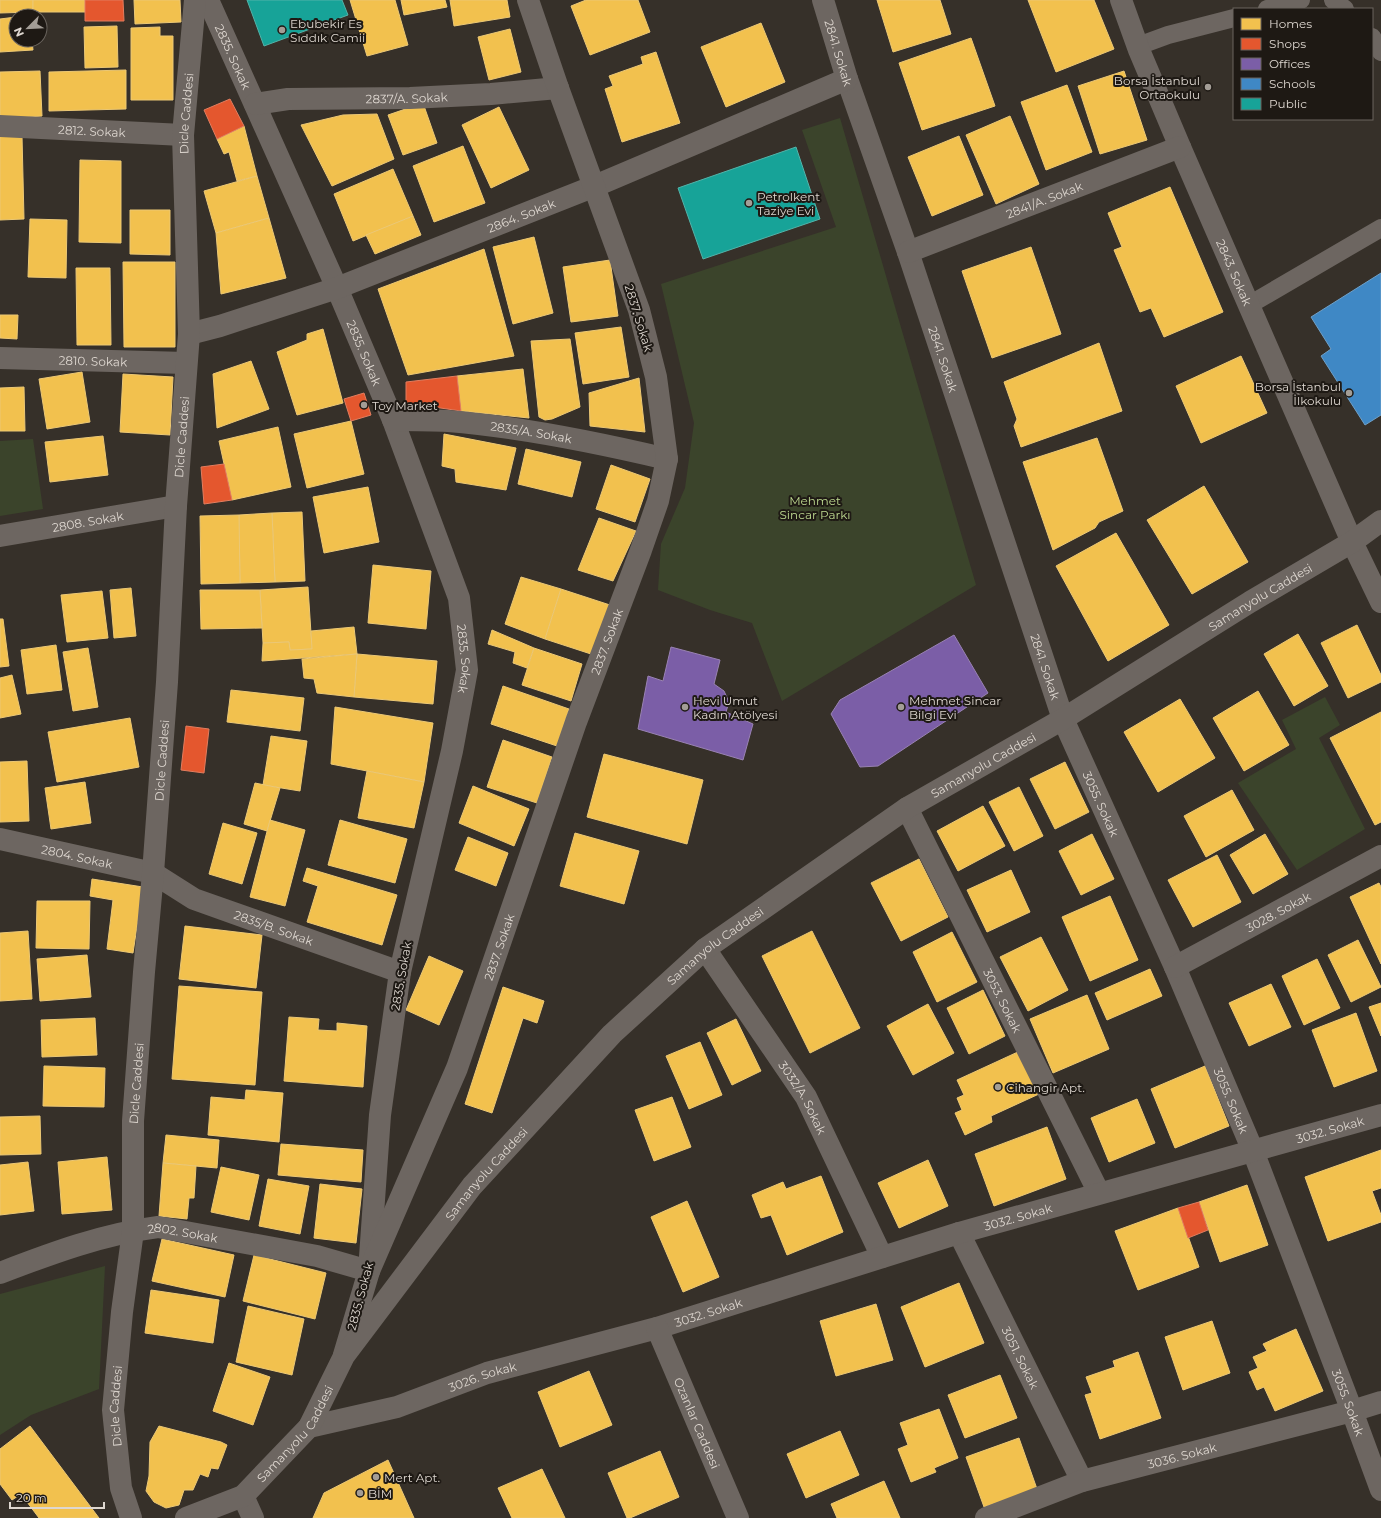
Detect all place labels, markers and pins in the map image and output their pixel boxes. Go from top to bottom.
place label: Ebubekir Es Sıddık Camii [290,16,365,45]
marker: Ebubekir Es Sıddık Camii [277,25,287,35]
place label: Borsa İstanbul Ortaokulu [1114,73,1200,102]
marker: Borsa İstanbul Ortaokulu [1203,82,1213,92]
place label: Petrolkent Taziye Evi [757,189,820,218]
marker: Petrolkent Taziye Evi [744,198,754,208]
place label: Borsa İstanbul İlkokulu [1255,379,1341,408]
marker: Borsa İstanbul İlkokulu [1344,388,1354,398]
place label: Toy Market [372,398,438,413]
marker: Toy Market [359,400,369,410]
place label: Hevi Umut Kadın Atölyesi [693,693,778,722]
place label: Mehmet Sincar Bilgi Evi [909,693,1001,722]
marker: Hevi Umut Kadın Atölyesi [680,702,690,712]
marker: Mehmet Sincar Bilgi Evi [896,702,906,712]
place label: Cihangir Apt. [1006,1080,1085,1095]
marker: Cihangir Apt. [993,1082,1003,1092]
place label: Mert Apt. [384,1470,440,1485]
marker: Mert Apt. [371,1472,381,1482]
place label: BİM [368,1486,392,1501]
marker: BİM [355,1488,365,1498]

